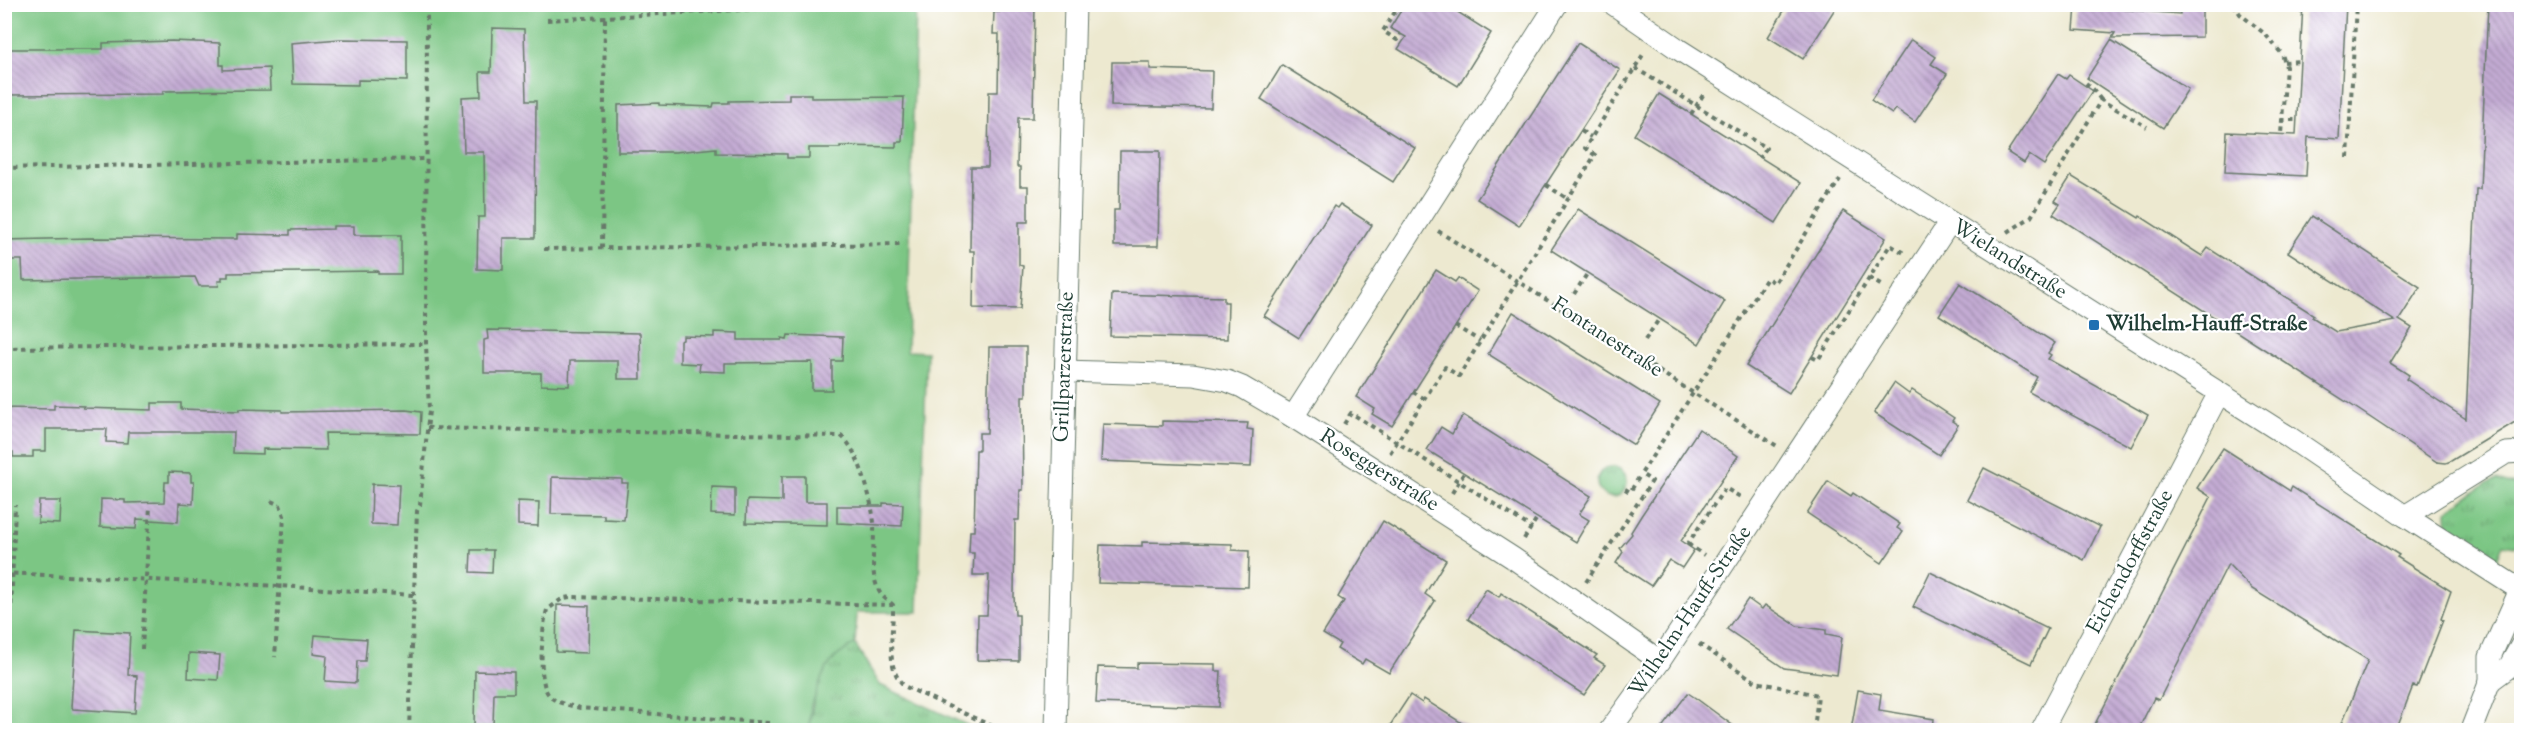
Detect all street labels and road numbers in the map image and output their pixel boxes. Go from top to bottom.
street label: Wielandstraße [1945,213,2073,307]
street label: Grillparzerstraße [1047,291,1083,443]
street label: Fontanestraße [1545,291,1669,385]
street label: Roseggerstraße [1313,422,1445,520]
street label: Eichendorffstraße [2080,484,2182,640]
street label: Wilhelm-Hauff-Straße [1622,520,1760,704]

